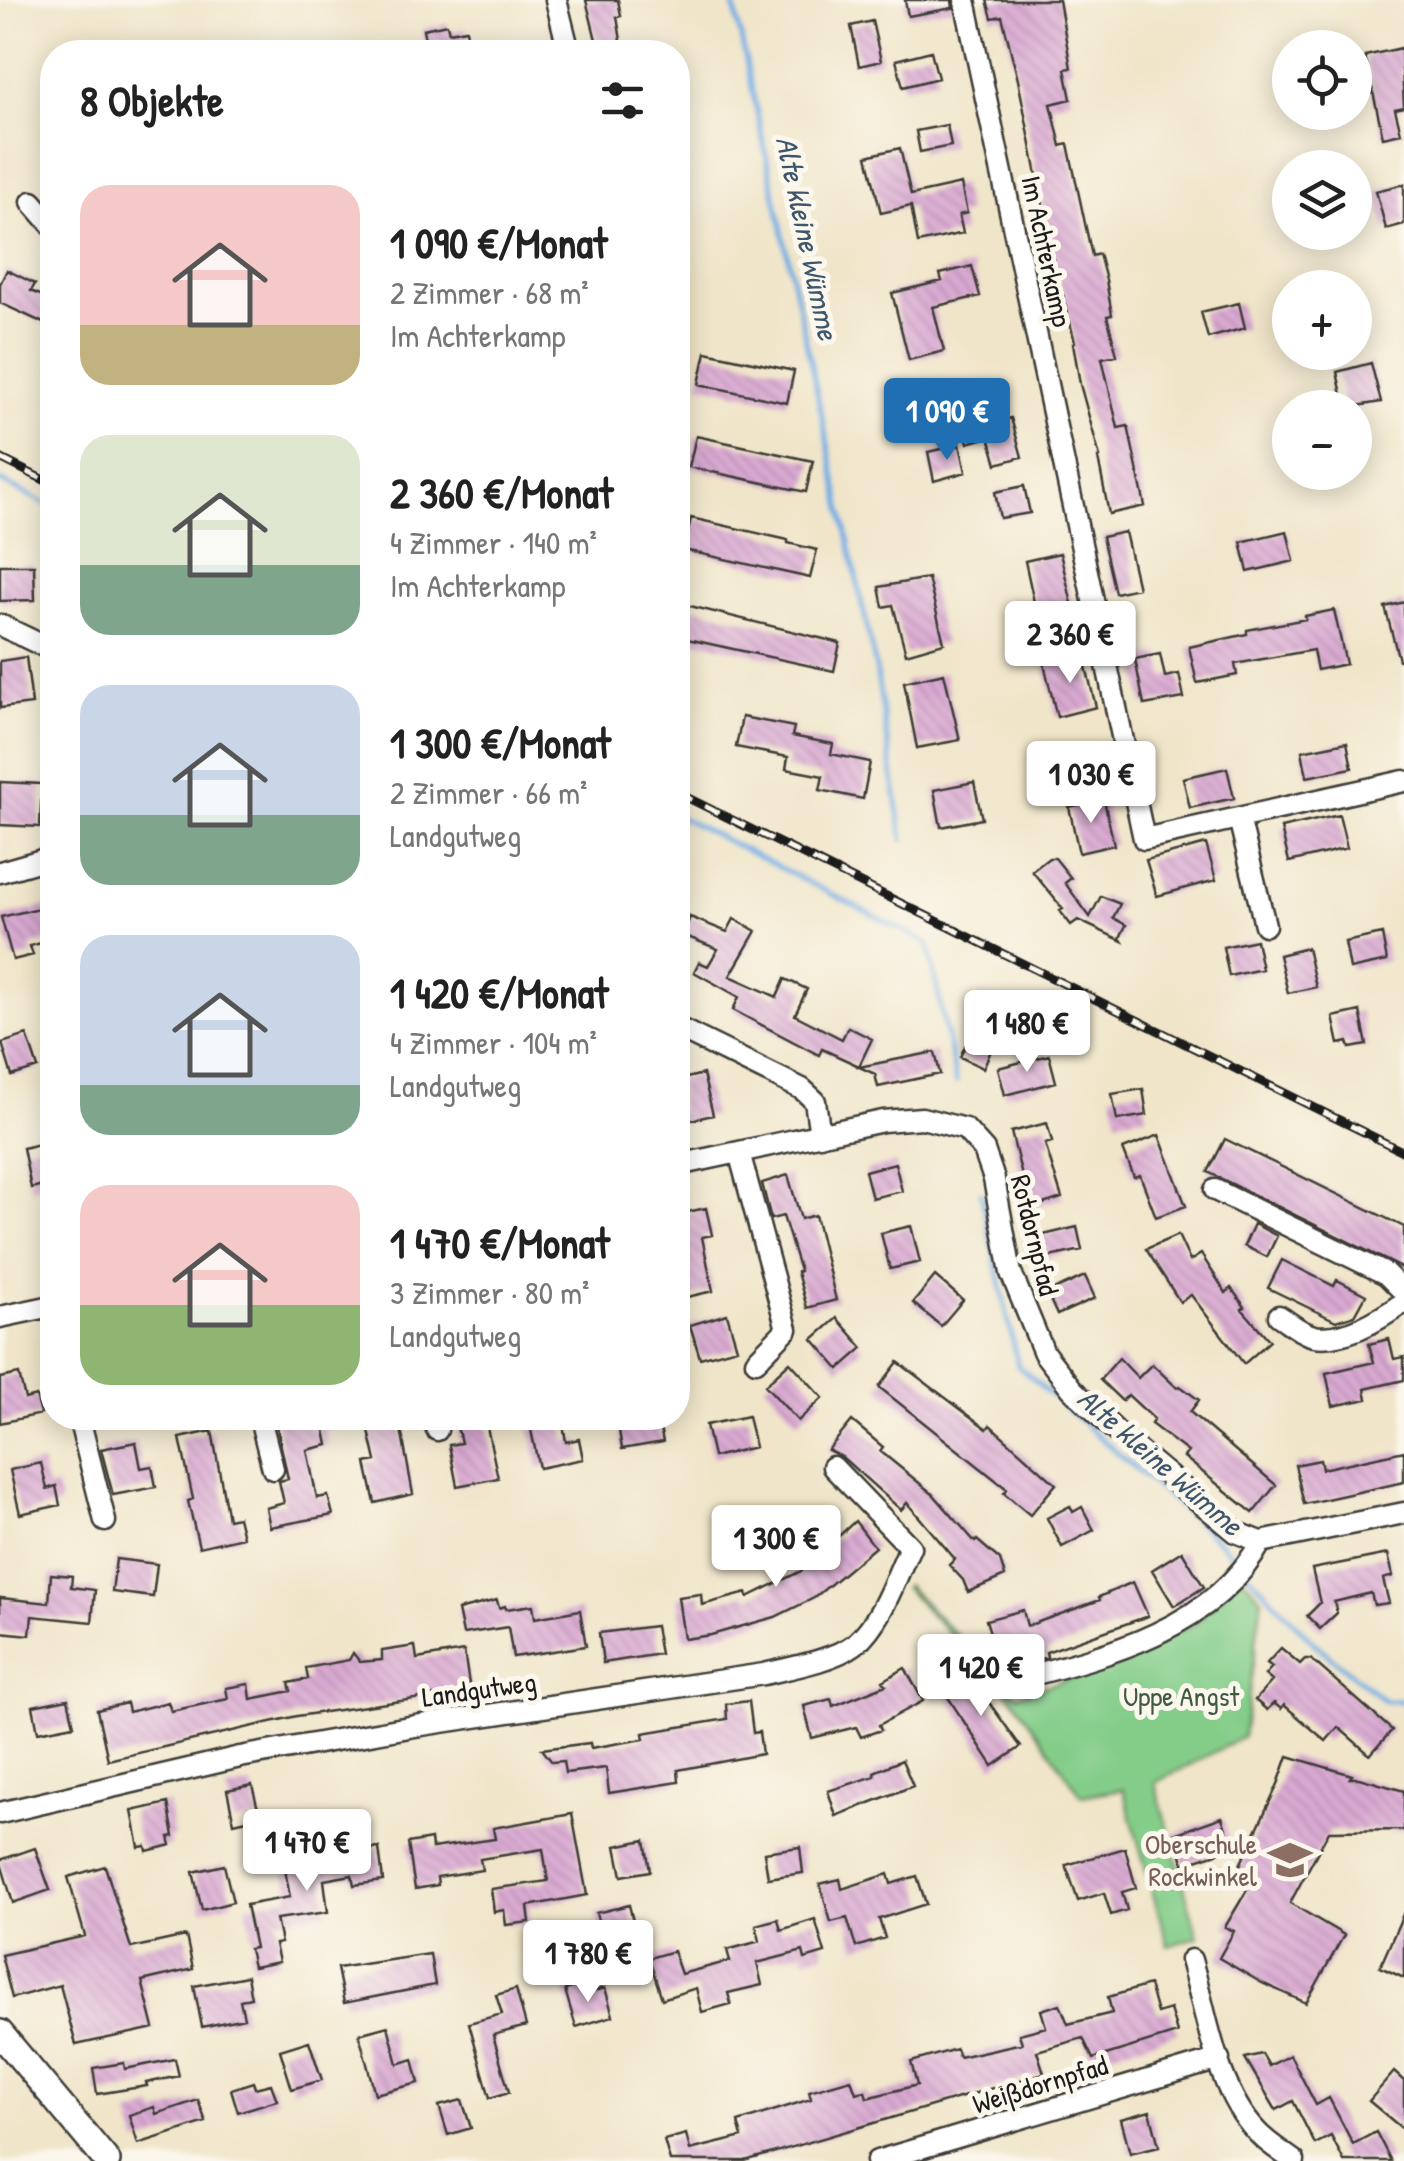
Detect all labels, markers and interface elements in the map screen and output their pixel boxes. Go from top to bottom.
map controls [1272,30,1372,490]
button: locate [1272,30,1372,130]
text: 8 Objekte [80,72,224,129]
icon: filters [595,73,650,128]
water label: Alte kleine Wümme [767,133,849,344]
button: layers [1272,150,1372,250]
street label: Im Achterkamp [1012,172,1082,330]
text: 1 090 €/Monat [390,214,607,271]
icon: home [160,225,280,345]
button: + [1272,270,1372,370]
text: 2 Zimmer · 68 m² [390,271,589,314]
text: Im Achterkamp [390,314,565,357]
pin: 1 090 € [855,378,1039,463]
text: 1 090 € [906,389,988,432]
button: − [1272,390,1372,490]
text: 2 360 €/Monat [390,464,613,521]
icon: home [160,475,280,595]
text: 4 Zimmer · 140 m² [390,521,597,564]
text: Im Achterkamp [390,564,565,607]
pin: 2 360 € [978,601,1162,686]
text: 2 360 € [1027,612,1113,655]
text: 1 300 €/Monat [390,714,611,771]
icon: home [160,725,280,845]
pin: 1 030 € [999,741,1183,826]
text: 1 030 € [1049,752,1133,795]
text: 2 Zimmer · 66 m² [390,771,587,814]
text: Landgutweg [390,814,521,857]
text: 1 420 €/Monat [390,964,609,1021]
icon: home [160,975,280,1095]
pin: 1 480 € [935,990,1119,1075]
text: 1 480 € [986,1001,1068,1044]
text: 4 Zimmer · 104 m² [390,1021,597,1064]
text: Landgutweg [390,1064,521,1107]
street label: Rotdornpfad [1002,1171,1068,1299]
text: 1 470 €/Monat [390,1214,610,1271]
icon: home [160,1225,280,1345]
text: 3 Zimmer · 80 m² [390,1271,589,1314]
text: Landgutweg [390,1314,521,1357]
water label: Alte kleine Wümme [1070,1378,1252,1545]
pin: 1 300 € [684,1505,868,1590]
text: 1 300 € [734,1516,818,1559]
pin: 1 420 € [889,1634,1073,1719]
text: 1 420 € [939,1645,1023,1688]
street label: Landgutweg [419,1662,539,1716]
park label: Uppe Angst [1123,1677,1239,1715]
pin: 1 470 € [215,1809,399,1894]
text: 1 470 € [265,1820,349,1863]
place label: Oberschule Rockwinkel [1145,1825,1258,1895]
school or university icon: Oberschule Rockwinkel [1266,1836,1314,1884]
pin: 1 780 € [496,1920,680,2005]
text: 1 780 € [545,1931,631,1974]
street label: Weißdornpfad [968,2045,1112,2122]

